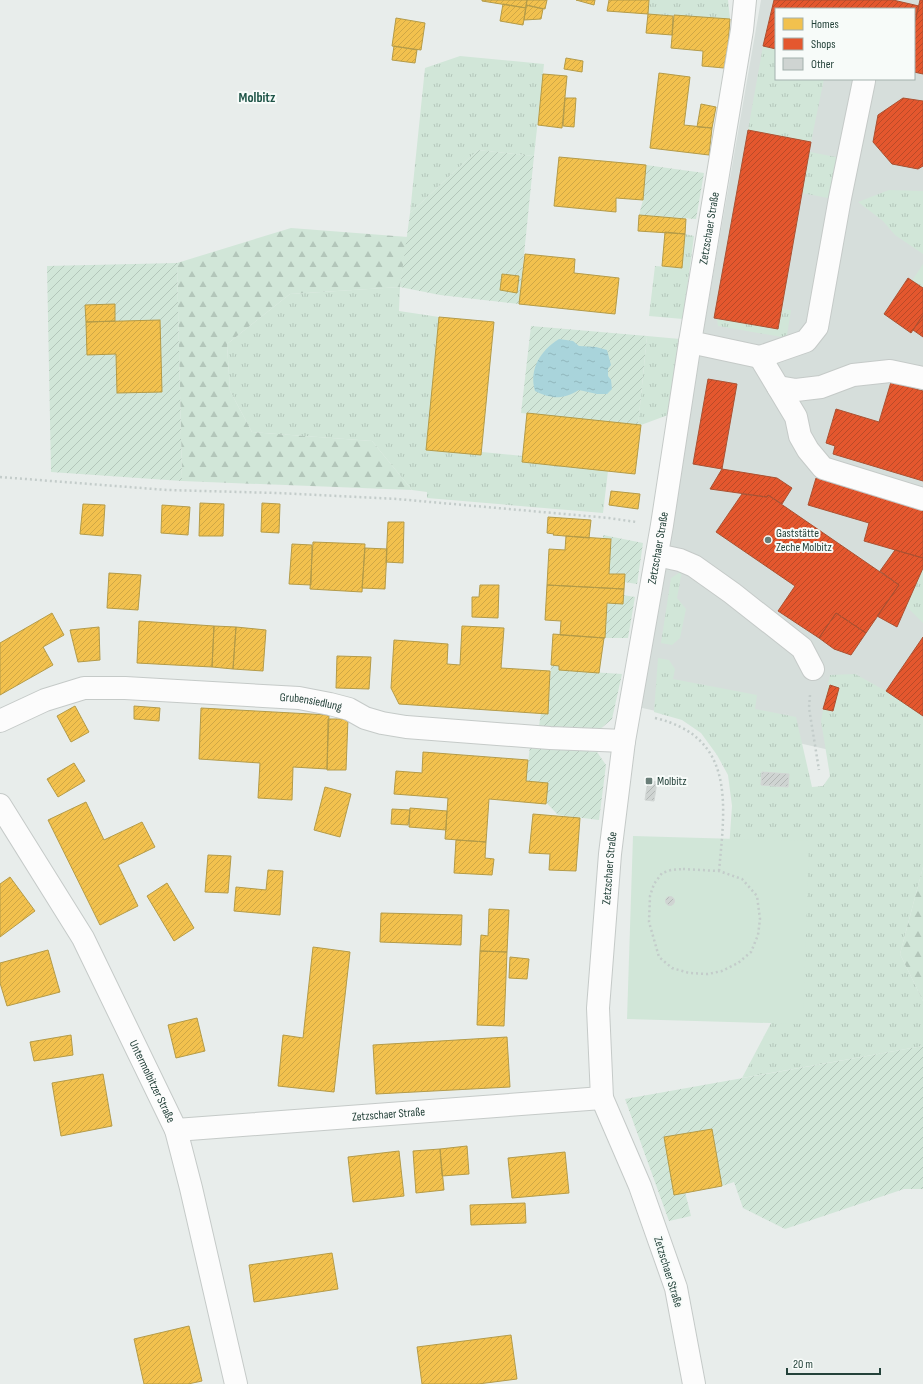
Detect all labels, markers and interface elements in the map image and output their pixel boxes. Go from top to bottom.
legend [775,8,915,80]
text: Homes [811,17,839,32]
text: Shops [811,37,836,52]
text: Other [811,57,835,72]
district label: Molbitz [239,89,276,106]
street label: Zetzschaer Straße [696,191,722,265]
street label: Zetzschaer Straße [644,511,671,585]
place label: Gaststätte Zeche Molbitz [776,526,833,555]
marker: Gaststätte Zeche Molbitz [763,535,773,545]
street label: Grubensiedlung [279,689,344,714]
place label: Molbitz [657,774,687,789]
marker: Molbitz [644,776,654,786]
street label: Zetzschaer Straße [599,831,620,905]
street label: Untermolbitzer Straße [126,1038,179,1125]
street label: Zetzschaer Straße [351,1104,426,1124]
street label: Zetzschaer Straße [650,1235,686,1309]
scale bar [787,1350,880,1376]
text: 20 m [793,1357,813,1372]

